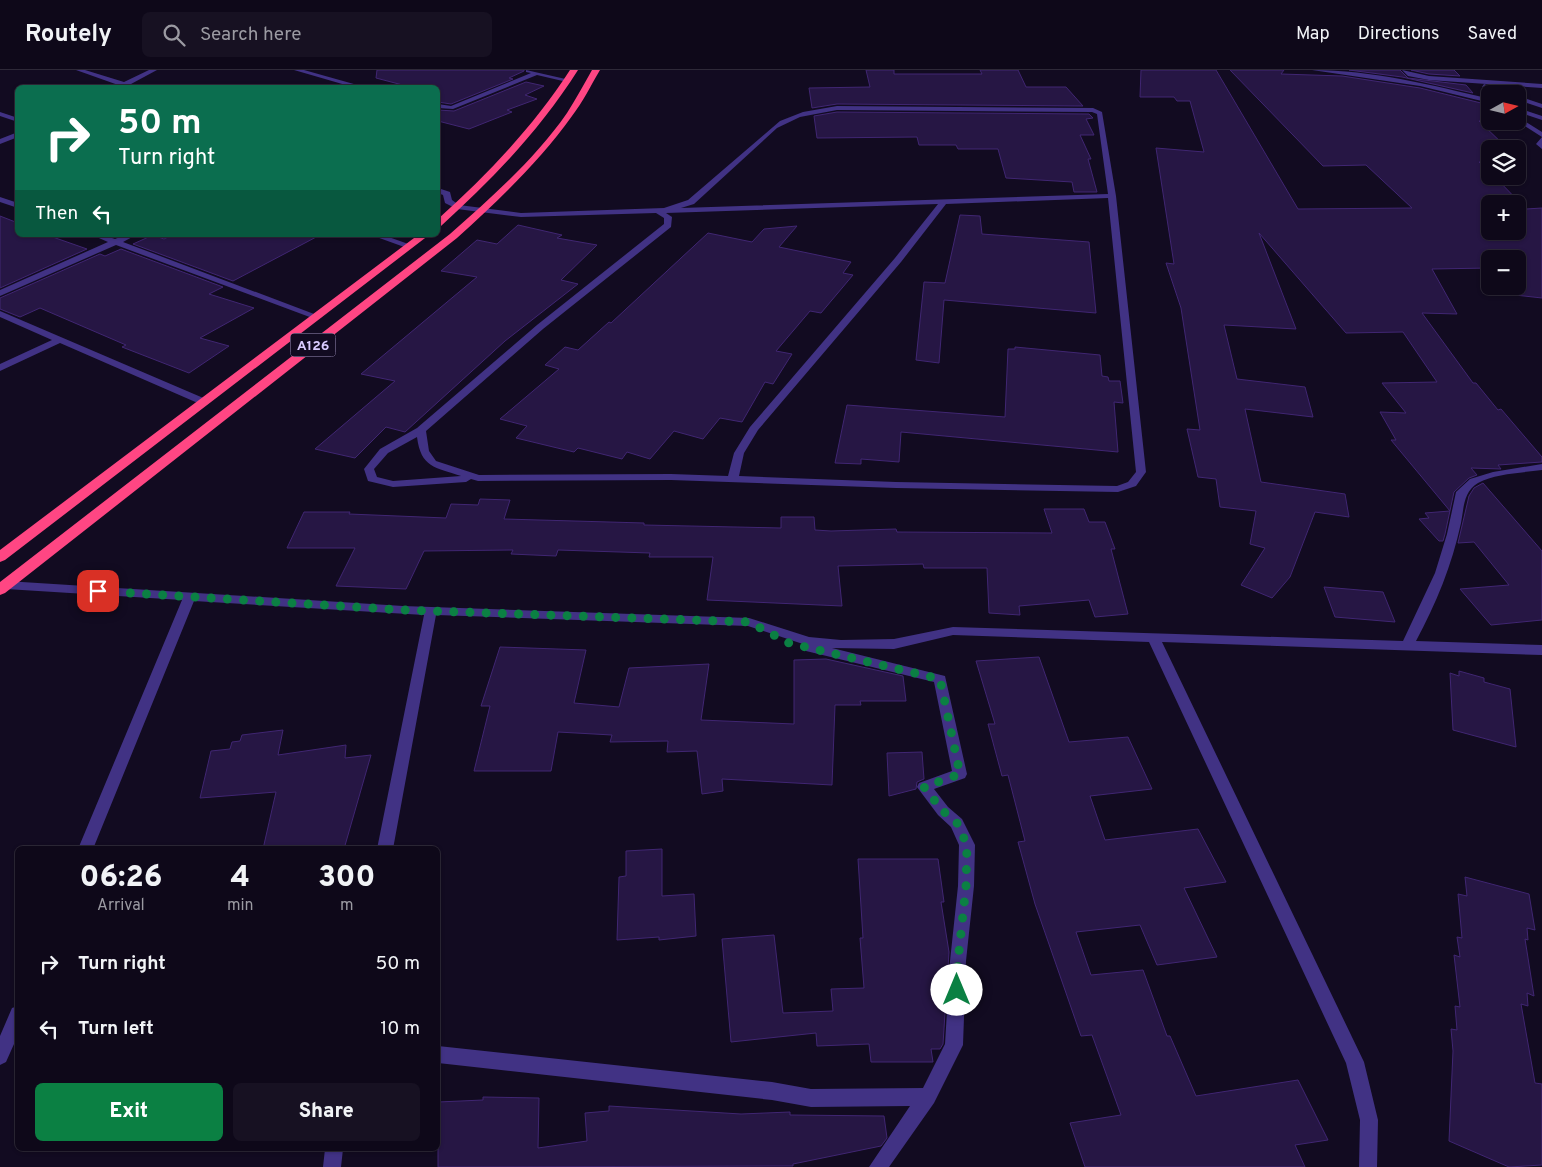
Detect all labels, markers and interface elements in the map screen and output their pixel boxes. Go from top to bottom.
search box [142,12,492,57]
text: Routely [25,20,112,50]
icon: search [160,21,188,49]
text: Search here [200,23,301,47]
text: Map [1296,23,1330,46]
text: Directions [1358,23,1440,46]
text: Saved [1468,23,1517,46]
north arrow [1481,85,1526,130]
map controls [1481,85,1526,295]
text: 50 m [118,102,202,146]
icon: right [35,105,100,170]
button: layers [1481,140,1526,185]
text: Turn right [118,145,215,172]
button: + [1481,195,1526,240]
icon: left [88,200,116,228]
text: Then [35,202,78,226]
button: − [1481,250,1526,295]
road number: A126 [290,334,336,356]
pin [77,570,119,612]
icon: arrive [84,577,112,605]
text: 06:26 [80,860,162,897]
text: 4 [230,860,250,897]
text: 300 [318,860,375,897]
text: Arrival [97,896,145,916]
text: min [227,896,254,916]
text: m [340,896,354,916]
icon: right [35,950,63,978]
text: Turn right [78,952,166,976]
text: 50 m [375,952,420,976]
position arrow [930,963,982,1015]
icon: left [35,1015,63,1043]
text: Turn left [78,1017,154,1041]
text: 10 m [380,1017,420,1041]
button: Exit [35,1083,223,1141]
button: Share [233,1083,420,1141]

